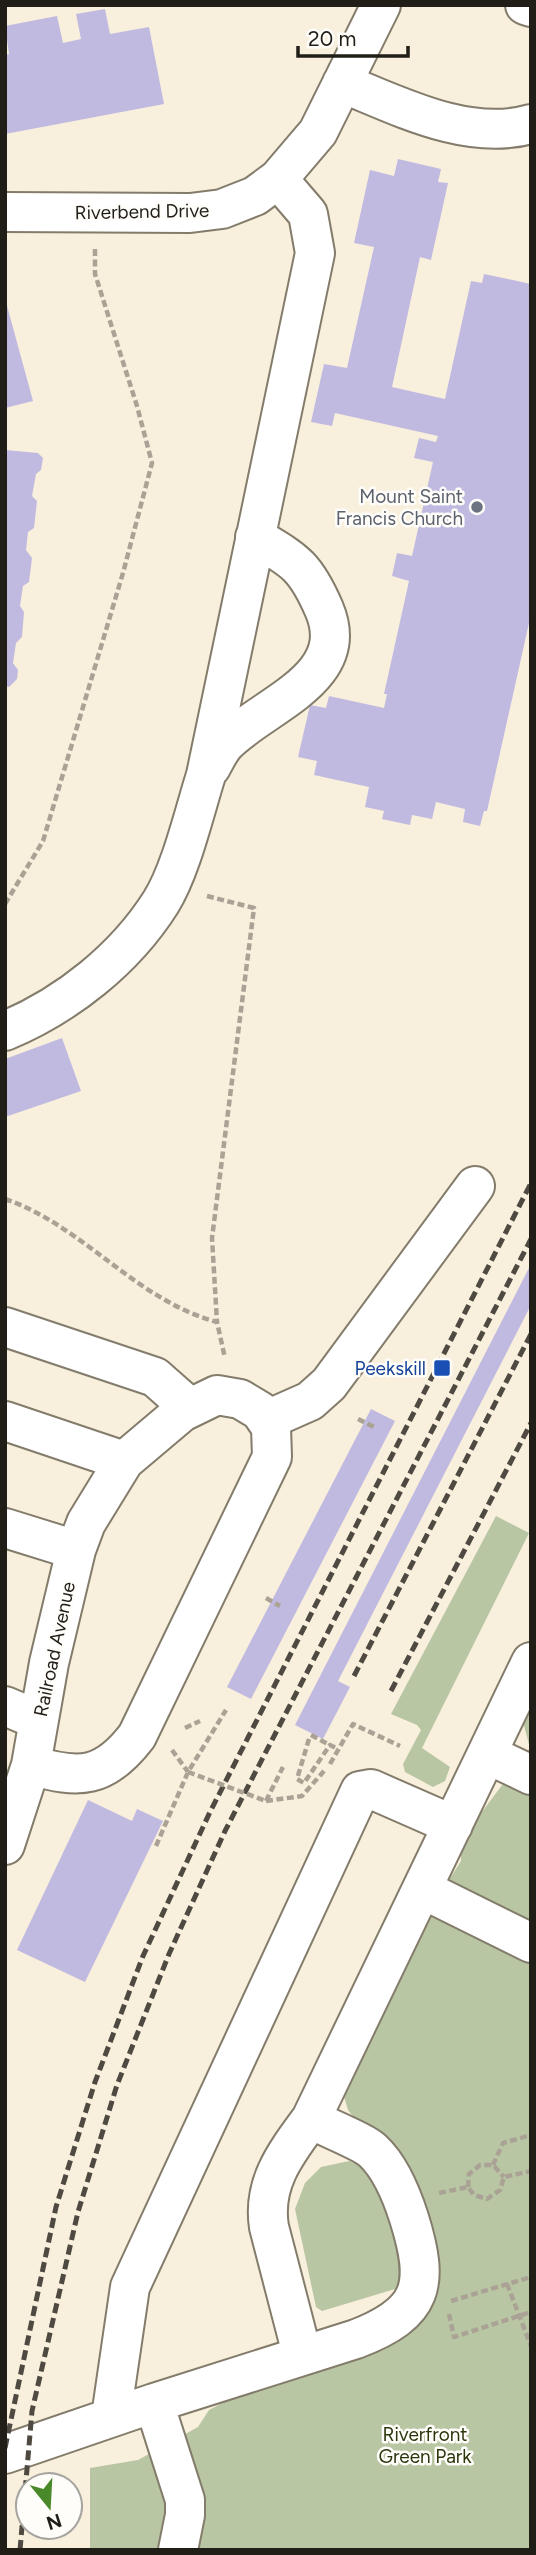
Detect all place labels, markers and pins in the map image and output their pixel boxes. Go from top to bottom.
place label: Mount Saint Francis Church [336,485,463,530]
marker: Mount Saint Francis Church [469,499,485,515]
place label: Peekskill [354,1357,426,1380]
marker: Peekskill [432,1358,452,1378]

